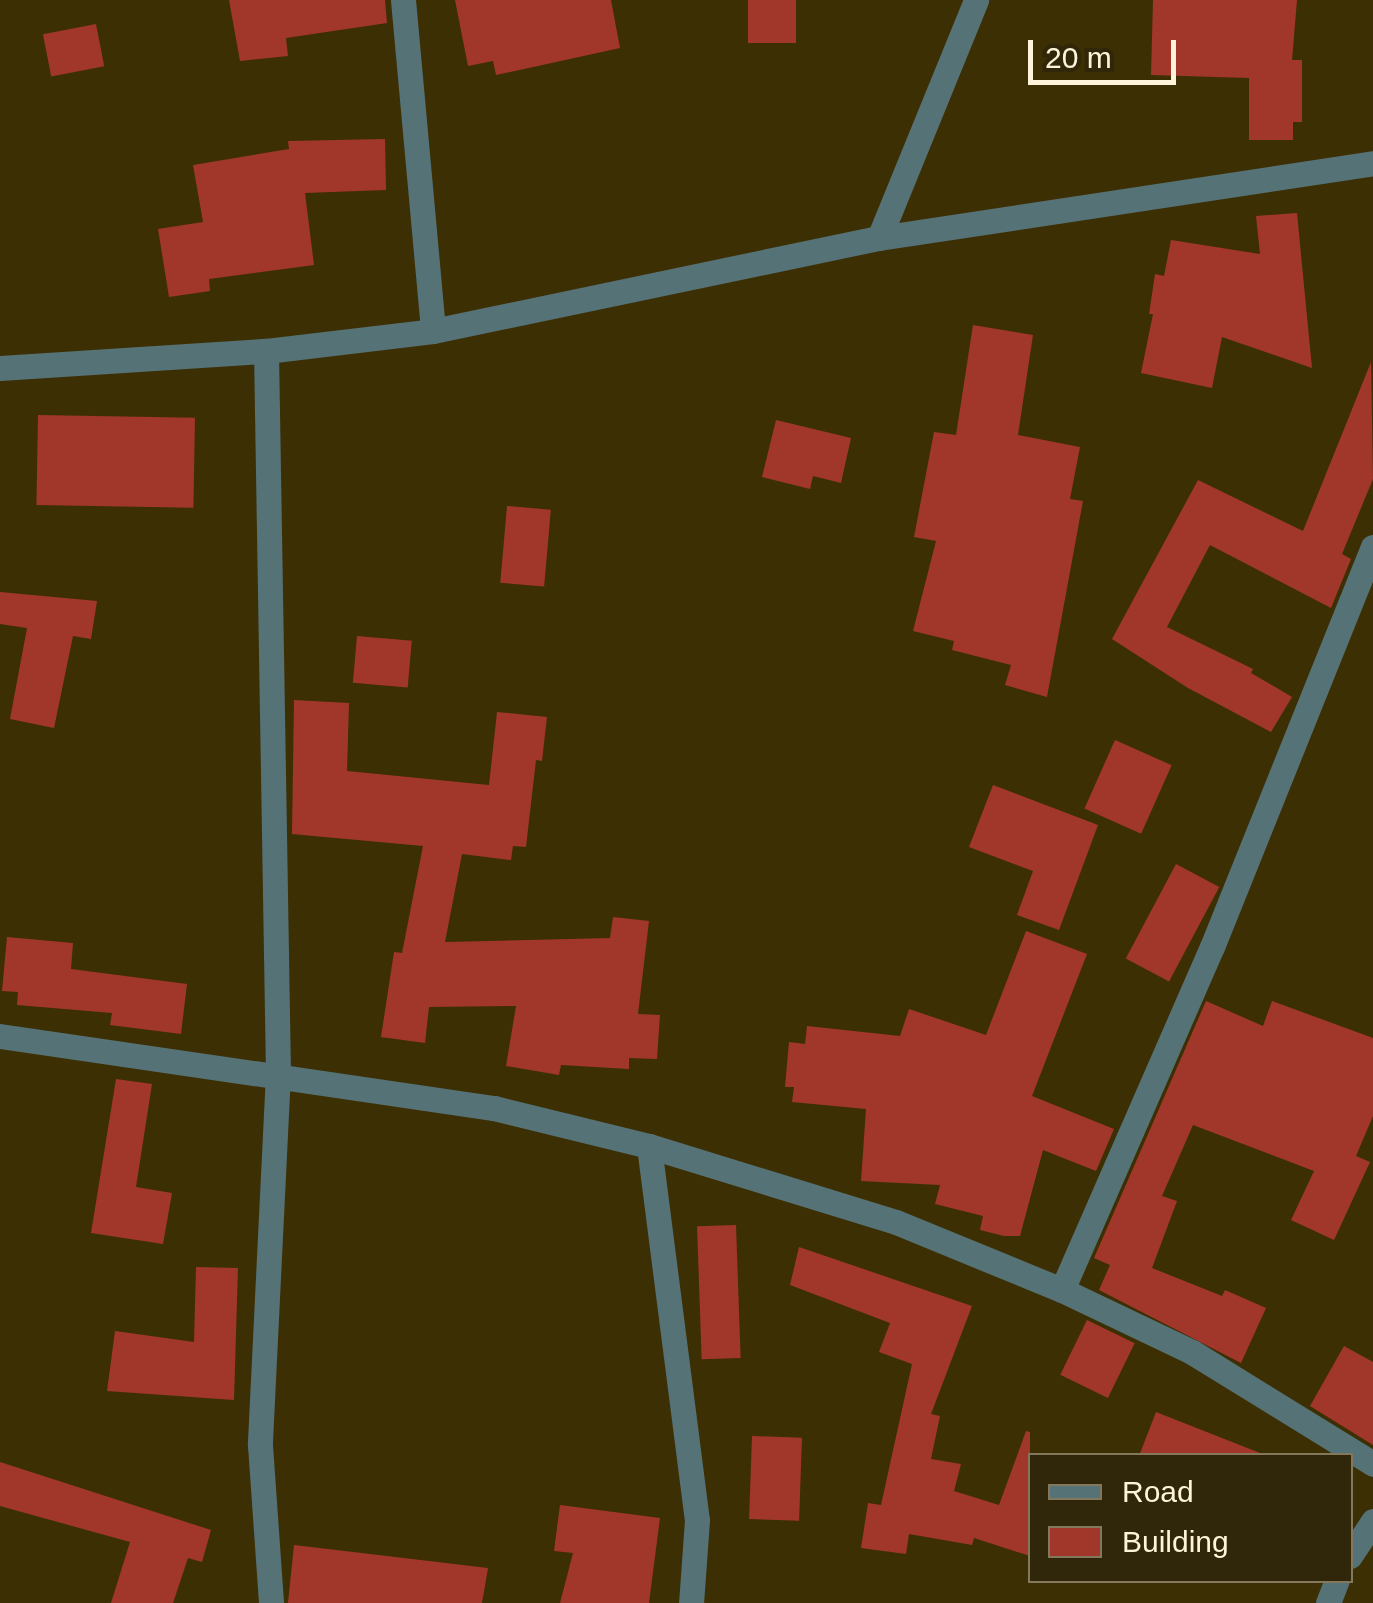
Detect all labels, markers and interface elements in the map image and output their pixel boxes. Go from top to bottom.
scale bar [1033,20,1180,82]
text: 20 m [1045,41,1112,74]
legend [1028,1453,1353,1583]
text: Road [1122,1475,1194,1508]
text: Building [1122,1525,1229,1558]

